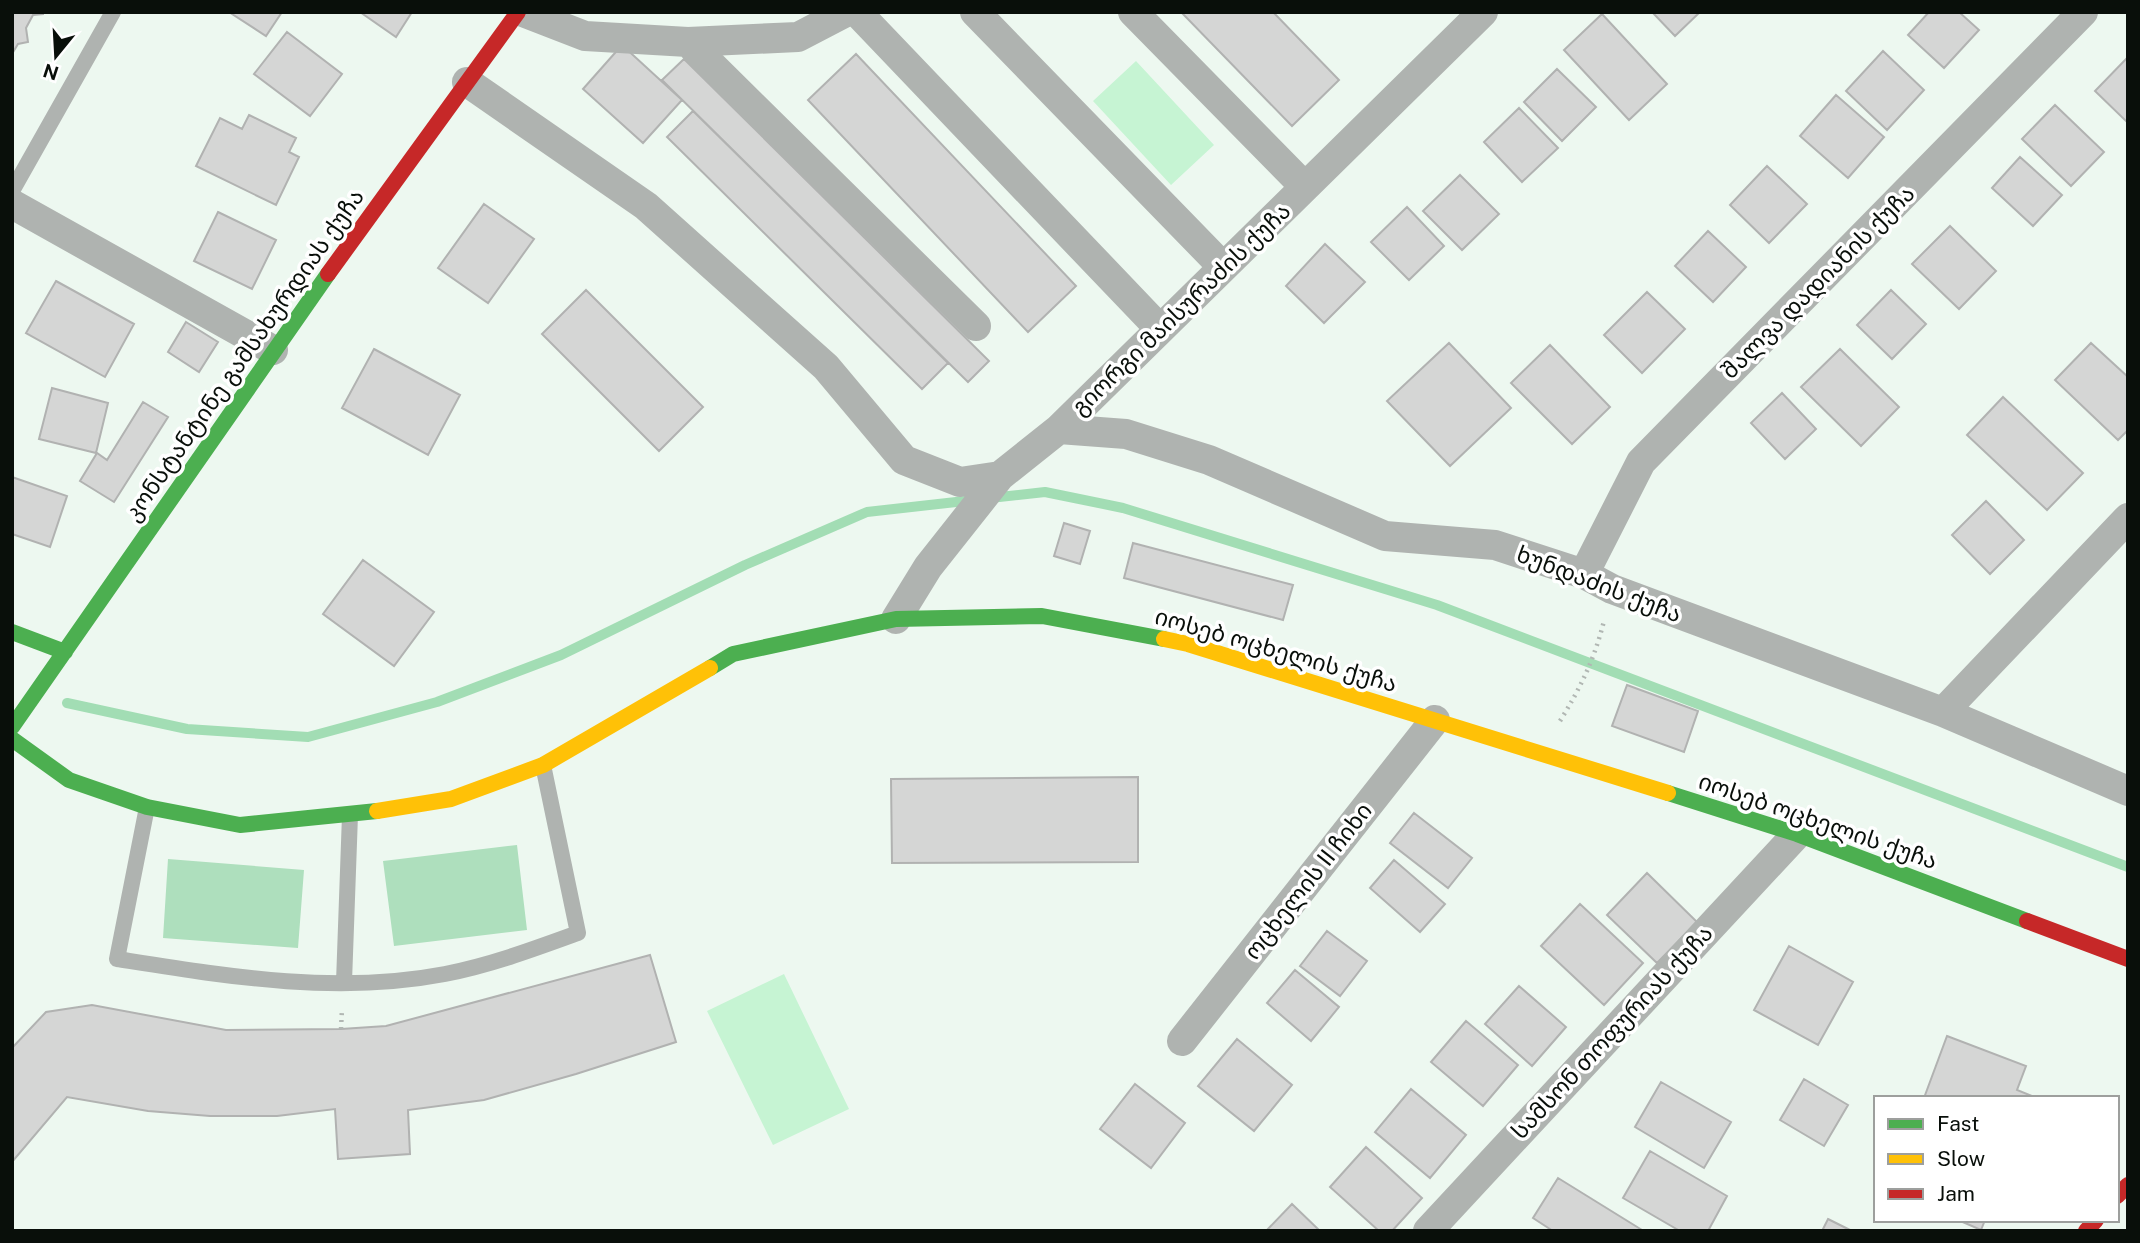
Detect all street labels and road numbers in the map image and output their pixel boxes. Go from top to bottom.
street label: შალვა დადიანის ქუჩა [1716,180,1920,384]
street label: კონსტანტინე გამსახურდიას ქუჩა [118,184,370,526]
street label: გიორგი მაისურაძის ქუჩა [1066,197,1296,421]
street label: ხუნდაძის ქუჩა [1513,540,1685,628]
street label: იოსებ ოცხელის ქუჩა [1152,602,1400,698]
street label: იოსებ ოცხელის ქუჩა [1695,767,1941,875]
street label: ოცხელის II ჩიხი [1238,797,1378,965]
street label: სამსონ თოფურიას ქუჩა [1506,919,1718,1145]

